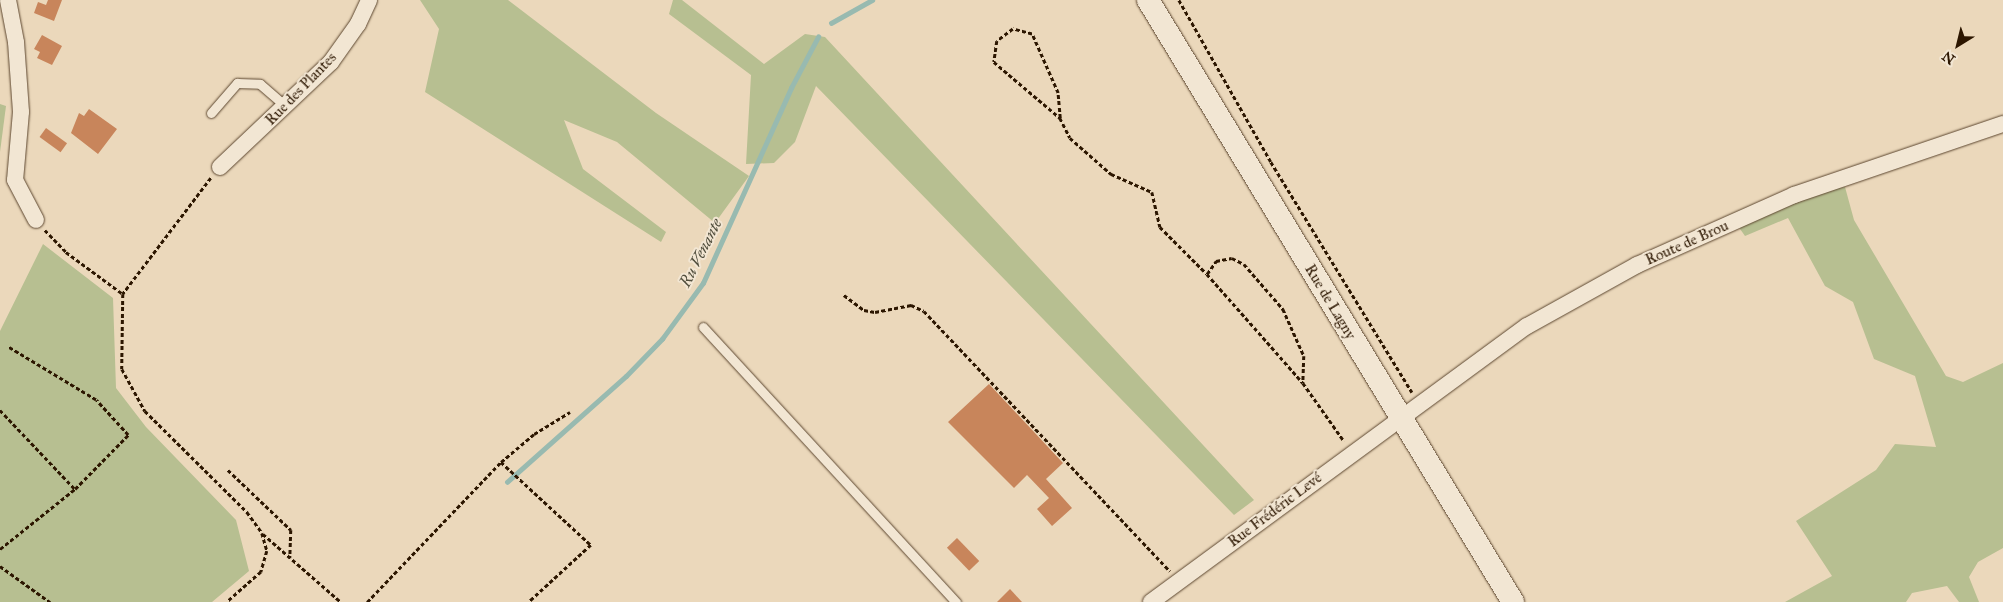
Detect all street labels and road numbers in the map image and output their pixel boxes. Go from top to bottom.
street label: Rue des Plantes [262,49,340,129]
street label: Route de Brou [1643,217,1731,269]
street label: Rue de Lagny [1301,261,1359,343]
street label: Rue Frédéric Levé [1225,469,1325,551]

